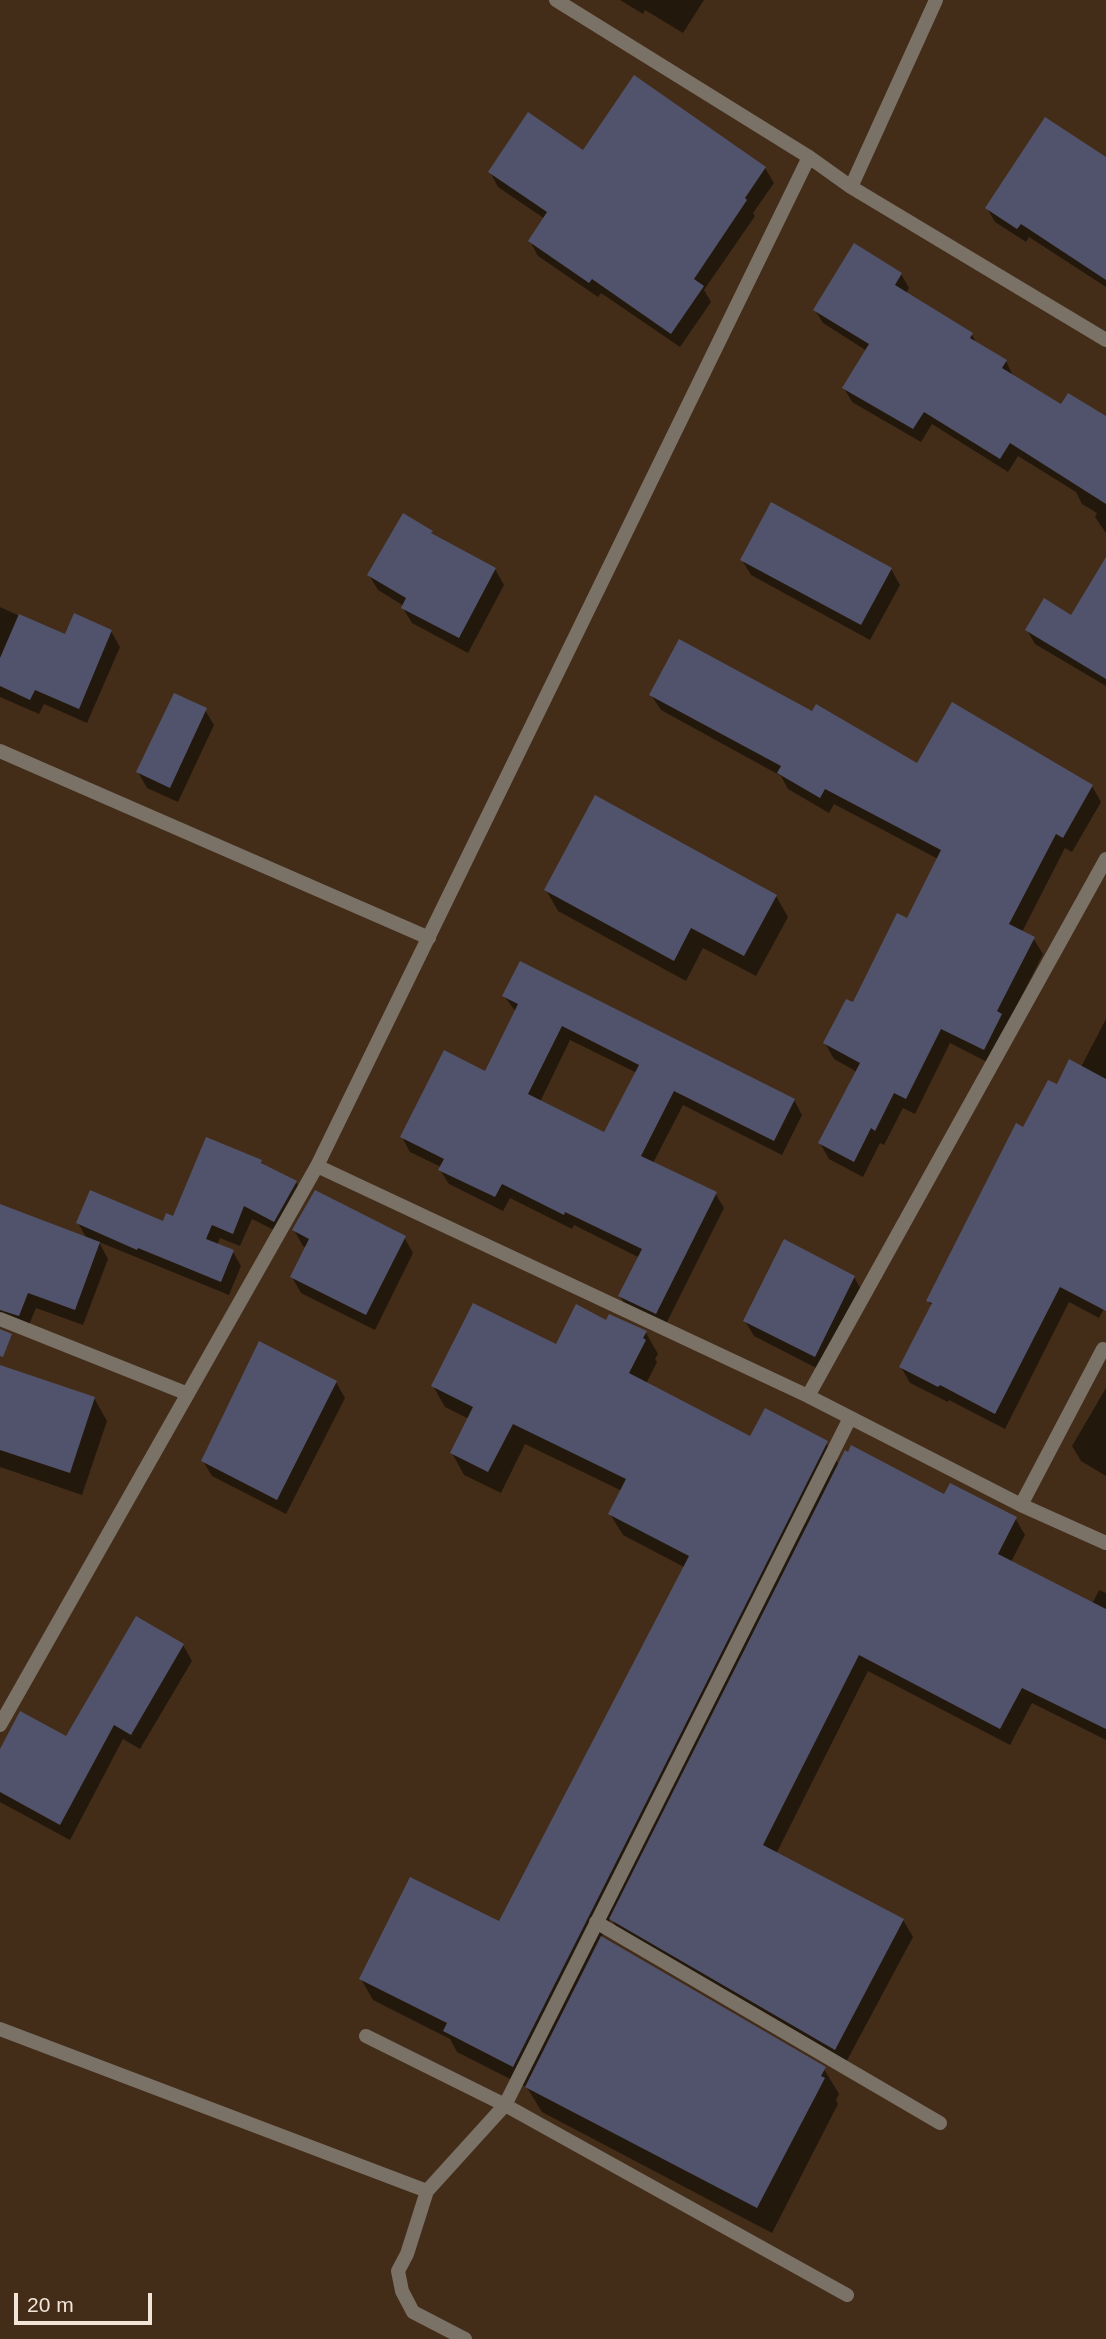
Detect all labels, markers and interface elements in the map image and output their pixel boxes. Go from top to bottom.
scale bar [18,2280,156,2324]
text: 20 m [27,2293,74,2316]

